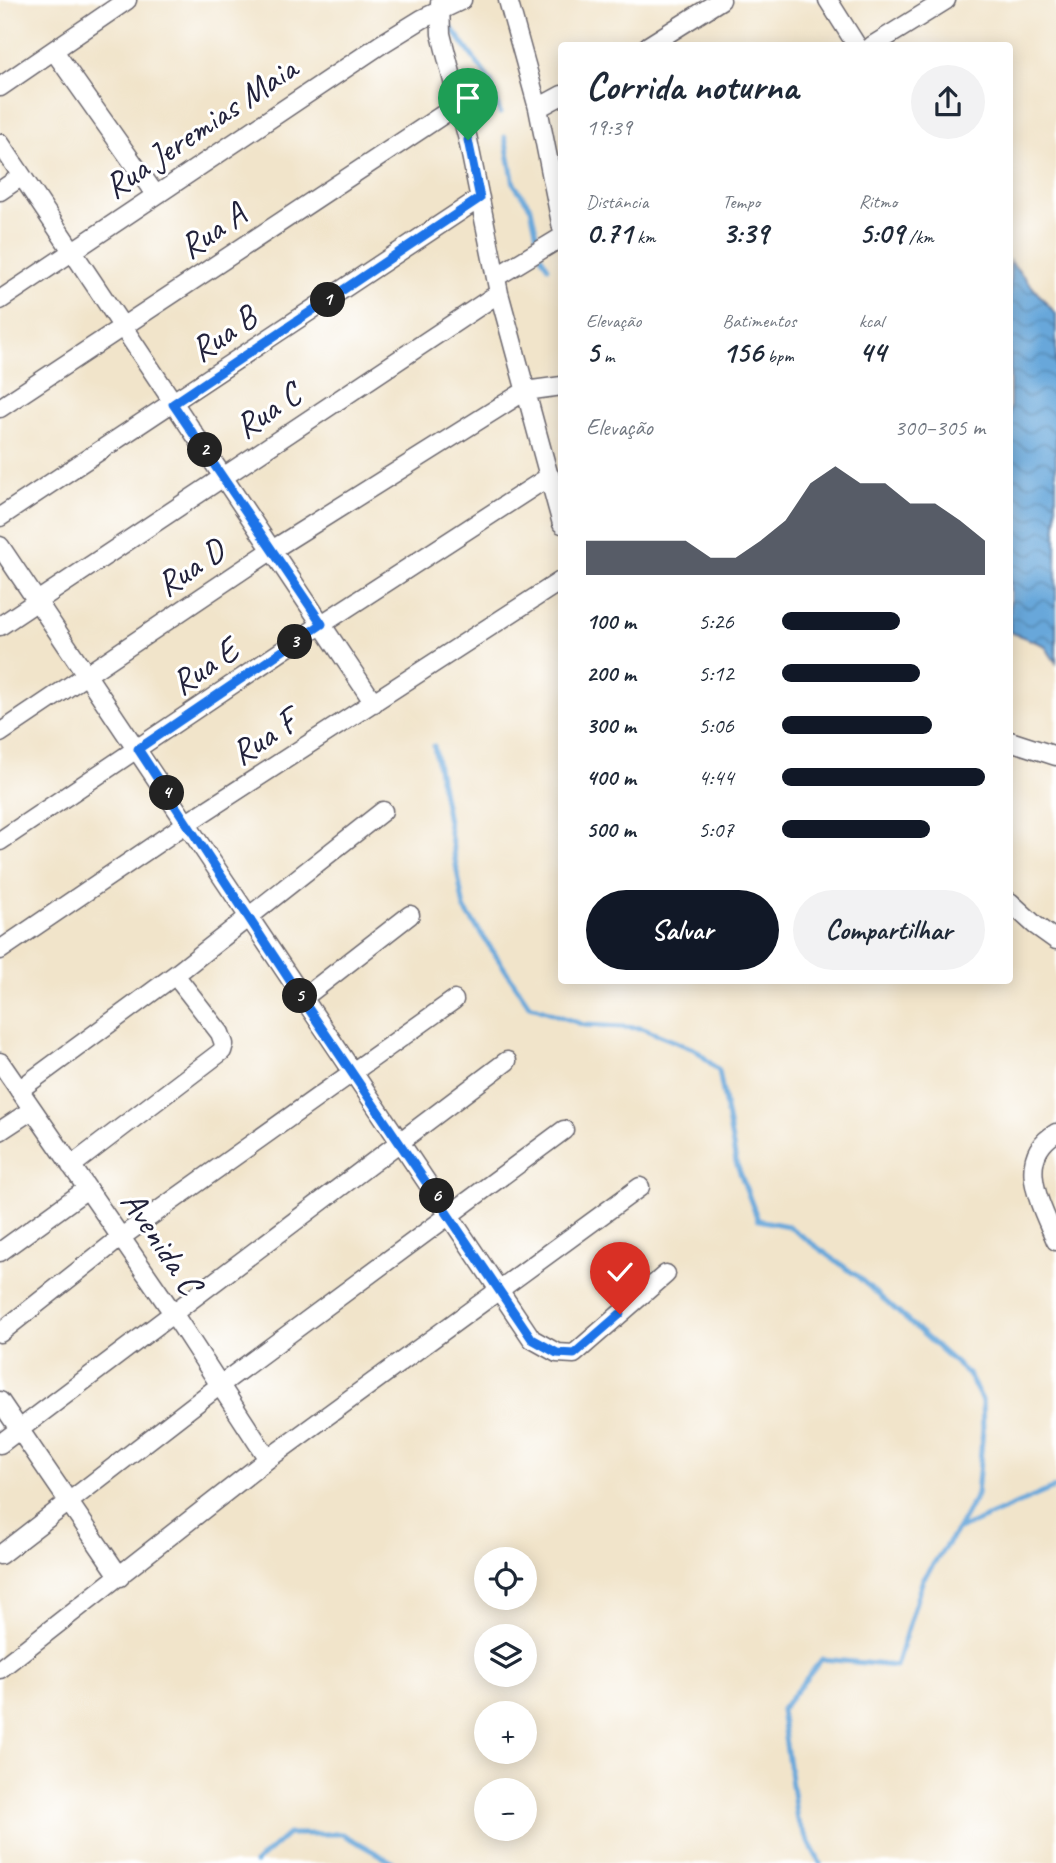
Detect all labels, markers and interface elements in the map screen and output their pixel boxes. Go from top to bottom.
street label: Rua Jeremias Maia [95,45,308,209]
text: Corrida noturna [586,63,798,110]
button: share [911,65,985,139]
pin [438,68,498,140]
icon: arrive [449,79,487,117]
text: 19:39 [586,113,632,142]
text: Distância [586,190,648,214]
text: Tempo [722,190,760,214]
text: Ritmo [859,190,897,214]
street label: Rua A [170,191,255,269]
text: 0.71 [586,214,632,252]
text: 3:39 [722,214,768,252]
text: 5:09 [859,214,904,252]
text: km [632,225,656,249]
text: /km [904,225,934,249]
pin: 1 [310,282,346,318]
text: 1 [323,287,332,311]
street label: Rua B [181,293,268,372]
text: Elevação [586,309,641,333]
text: Batimentos [722,309,796,333]
text: kcal [859,309,884,333]
text: 5 [586,333,599,371]
text: 156 [722,333,763,371]
text: 44 [859,333,886,371]
text: m [599,344,614,368]
text: bpm [763,344,794,368]
street label: Rua C [226,370,312,449]
text: Elevação [586,413,653,442]
text: 300–305 m [894,413,985,442]
pin: 2 [188,433,222,468]
text: 2 [200,437,209,461]
street label: Rua D [147,527,236,607]
text: 100 m [586,607,636,636]
text: 5:26 [698,607,734,636]
pin: 3 [278,624,312,660]
street label: Rua E [162,625,250,705]
text: 3 [290,629,299,653]
text: 200 m [586,659,636,688]
text: 5:12 [698,659,734,688]
street label: Rua F [222,695,311,775]
text: 300 m [586,711,636,740]
text: 5:06 [698,711,734,740]
text: 400 m [586,763,636,792]
text: 4:44 [698,763,734,792]
pin: 4 [150,776,184,810]
text: 4 [162,780,171,804]
text: 500 m [586,815,635,844]
text: 5:07 [698,815,734,844]
button: Salvar [586,890,779,970]
button: Compartilhar [793,890,985,970]
pin: 5 [282,978,318,1014]
text: 5 [295,983,304,1007]
pin: 6 [420,1178,454,1214]
street label: Avenida C [111,1182,215,1306]
text: 6 [432,1183,441,1207]
pin [590,1242,650,1314]
icon: check [601,1253,639,1291]
map controls [474,1547,537,1841]
button: locate [474,1547,537,1610]
button: layers [474,1624,537,1687]
button: + [474,1701,537,1764]
button: − [474,1778,537,1841]

